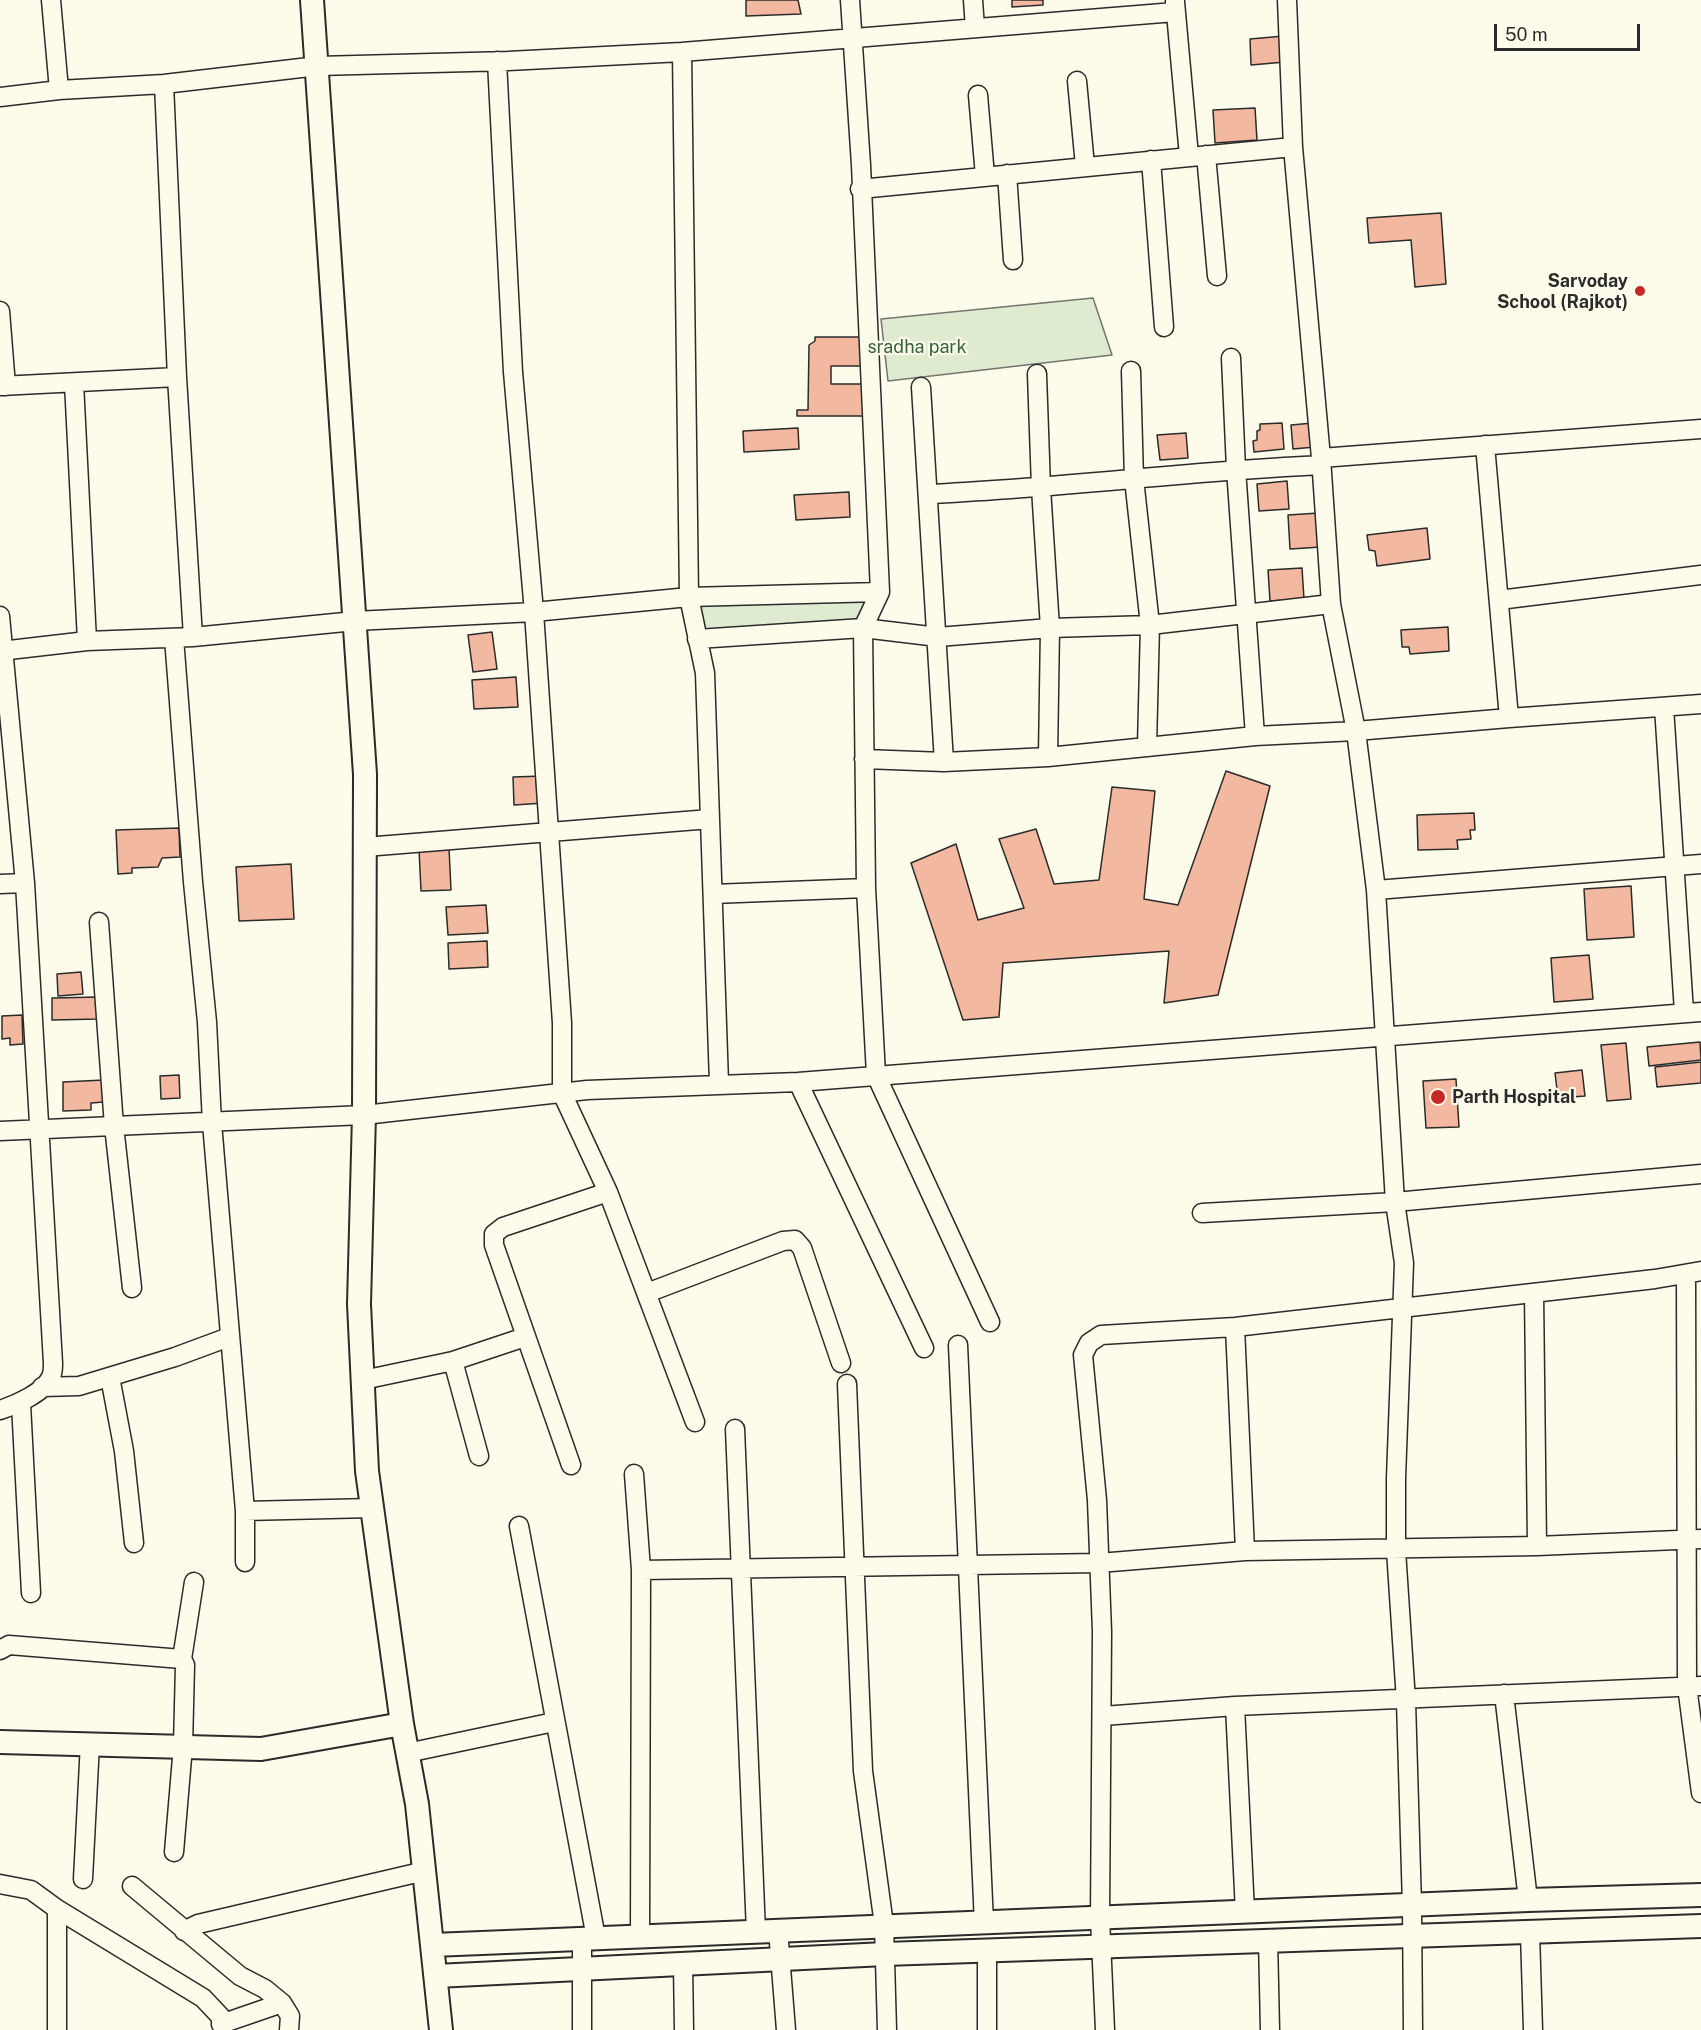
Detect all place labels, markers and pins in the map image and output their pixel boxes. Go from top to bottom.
place label: Sarvoday School (Rajkot) [1497,270,1628,312]
marker: Sarvoday School (Rajkot) [1633,284,1647,298]
place label: Parth Hospital [1452,1086,1576,1108]
marker: Parth Hospital [1429,1088,1447,1106]

